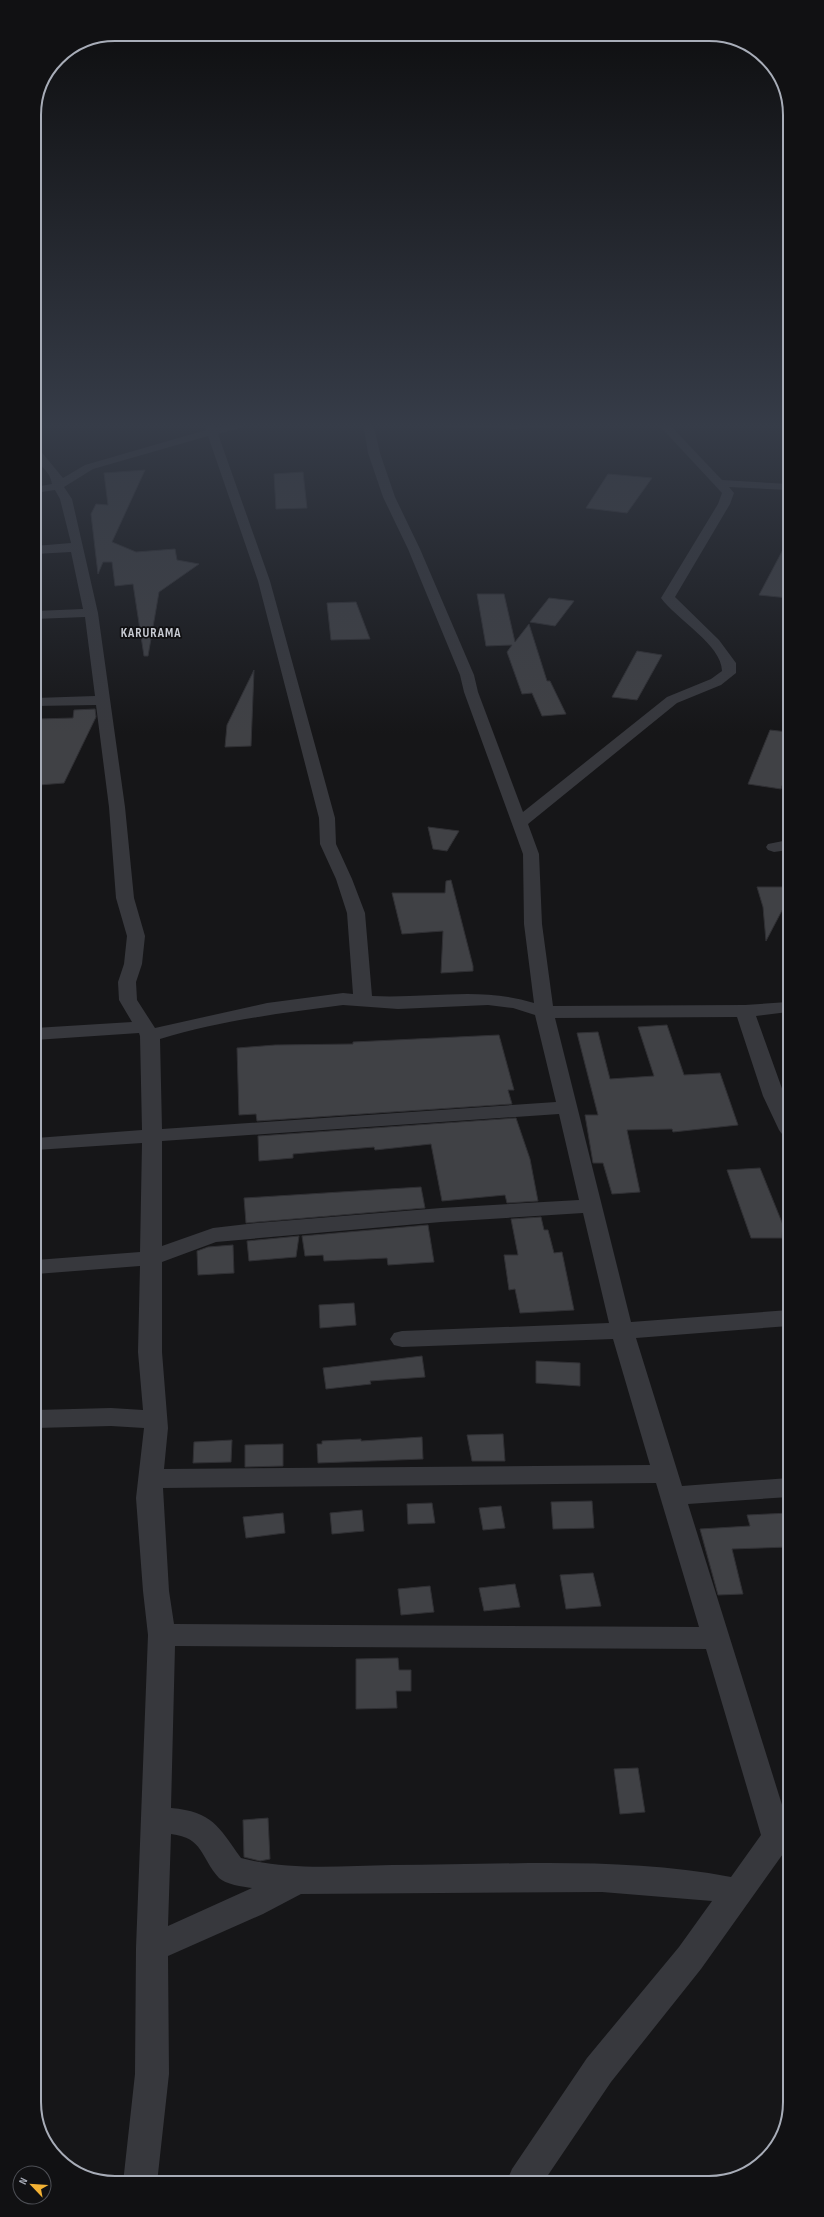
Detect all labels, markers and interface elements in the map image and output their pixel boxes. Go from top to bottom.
district label: KARURAMA [121,625,181,641]
north arrow [12,2165,52,2205]
text: N [16,2175,31,2186]

